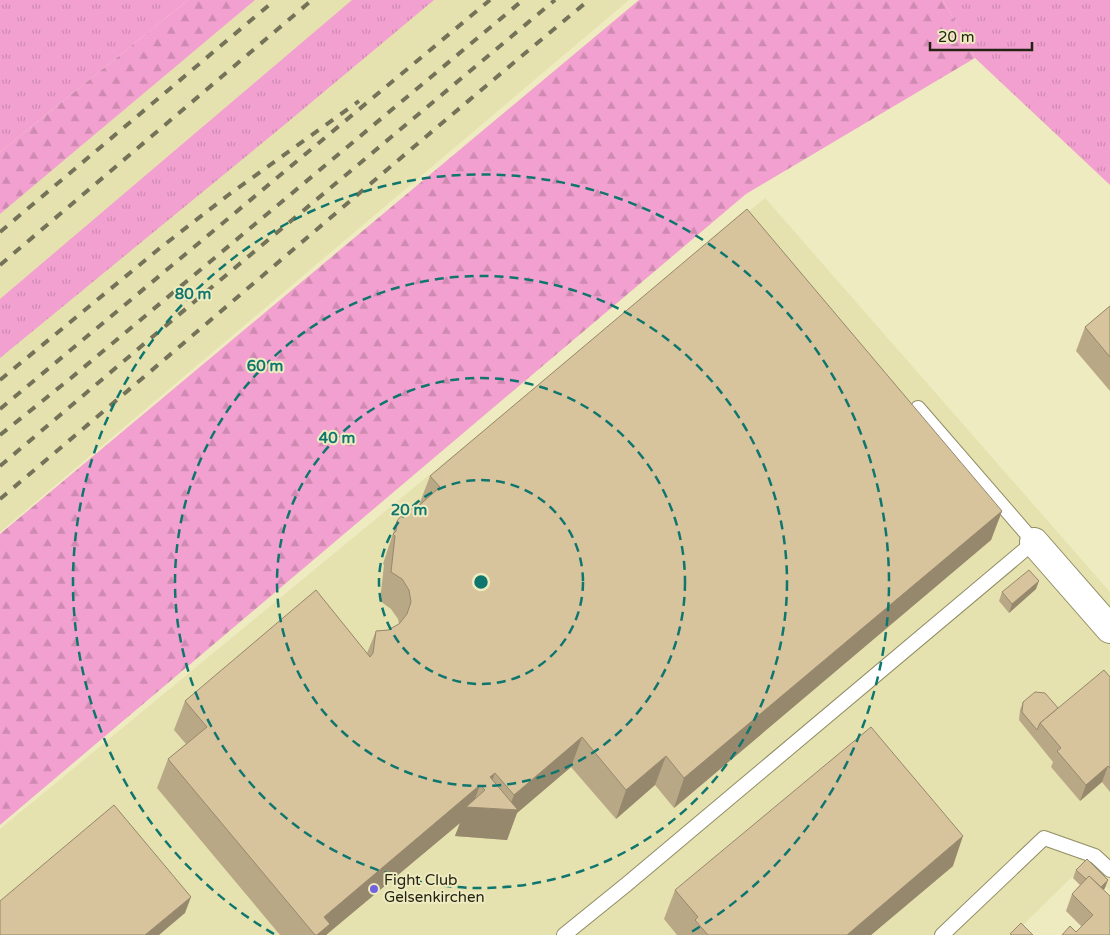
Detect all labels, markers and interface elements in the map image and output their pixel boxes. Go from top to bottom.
scale bar [930,20,1032,52]
text: 20 m [938,28,975,46]
text: 80 m [175,285,211,303]
text: 60 m [247,357,283,375]
text: 40 m [319,429,355,447]
text: 20 m [391,501,427,519]
centre of rings [472,573,490,591]
place label: Fight Club Gelsenkirchen [384,871,485,906]
marker: Fight Club Gelsenkirchen [368,883,380,895]

